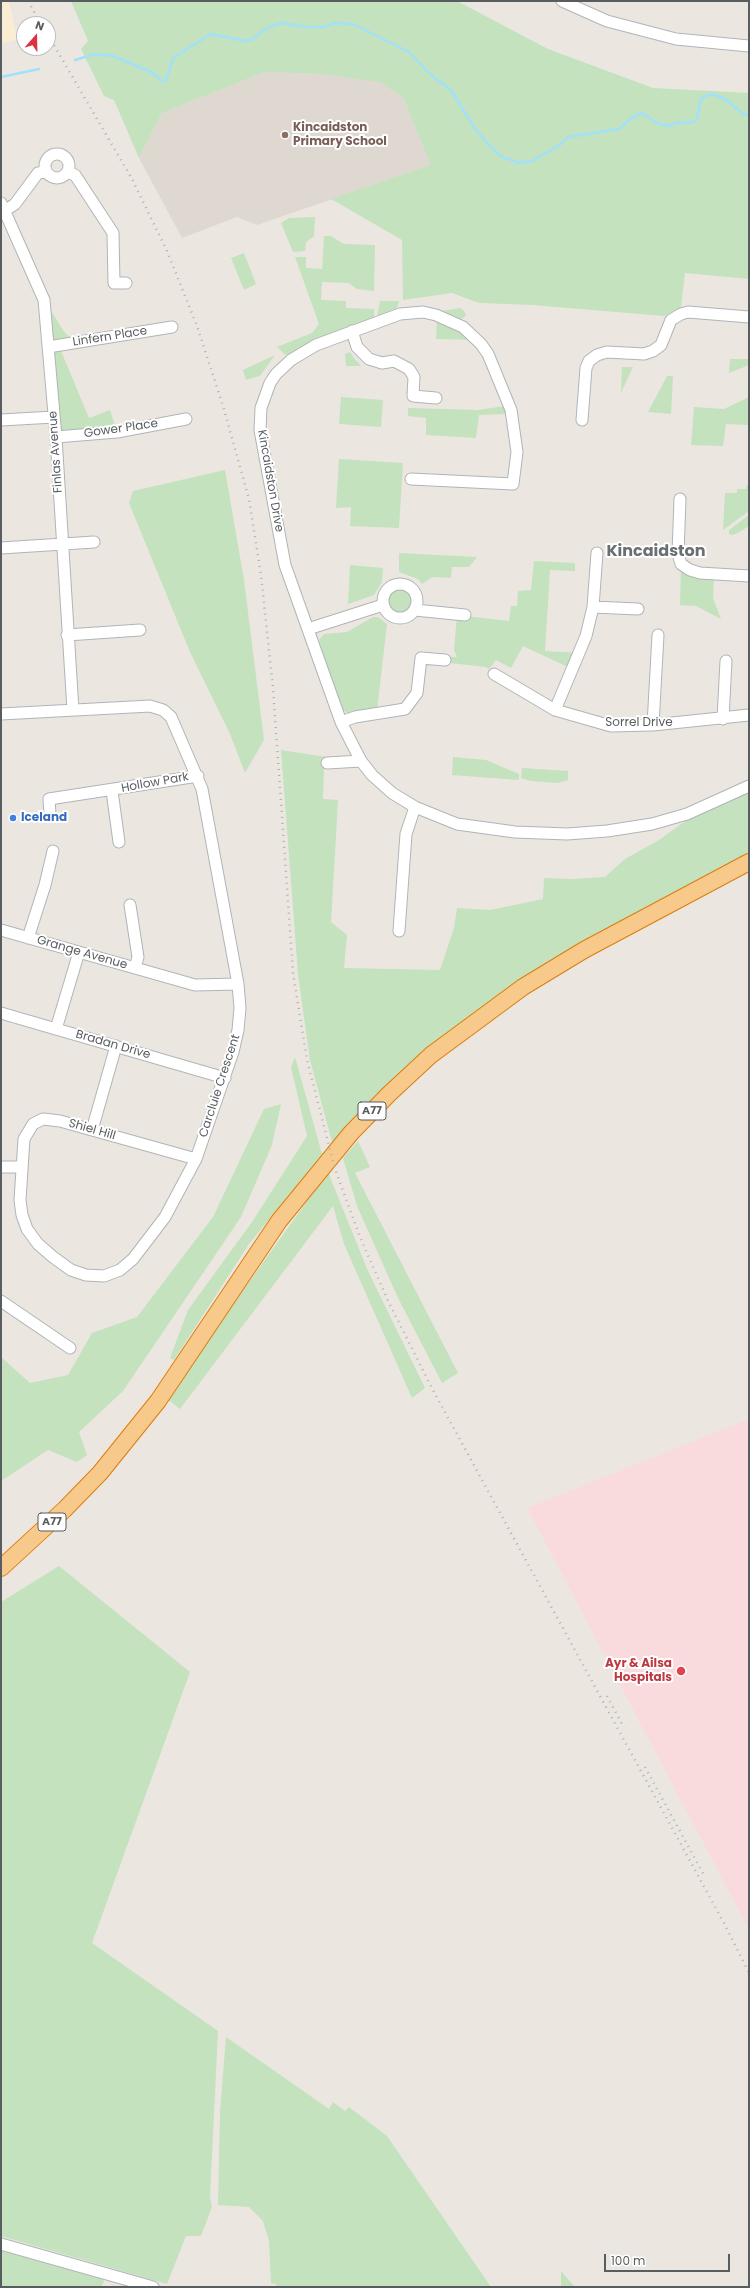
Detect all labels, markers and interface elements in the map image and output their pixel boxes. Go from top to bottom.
north arrow [16,16,56,56]
text: N [33,17,46,35]
place label: Kincaidston Primary School [293,121,387,149]
marker: Kincaidston Primary School [280,130,290,140]
street label: Linfern Place [72,324,148,350]
street label: Finlas Avenue [46,410,66,494]
street label: Gower Place [83,417,159,441]
street label: Kincaidston Drive [254,429,286,533]
district label: Kincaidston [606,542,706,562]
street label: Sorrel Drive [605,716,673,730]
street label: Hollow Park [120,770,190,796]
place label: Iceland [21,811,67,825]
marker: Iceland [8,813,18,823]
street label: Grange Avenue [35,933,129,973]
street label: Bradan Drive [74,1027,152,1063]
street label: Carcluie Crescent [197,1033,243,1139]
road number: A77 [358,1102,386,1120]
street label: Shiel Hill [67,1116,117,1144]
road number: A77 [38,1513,66,1531]
place label: Ayr & Ailsa Hospitals [605,1657,672,1685]
marker: Ayr & Ailsa Hospitals [675,1665,687,1677]
scale bar [606,2246,732,2272]
text: 100 m [611,2252,645,2269]

